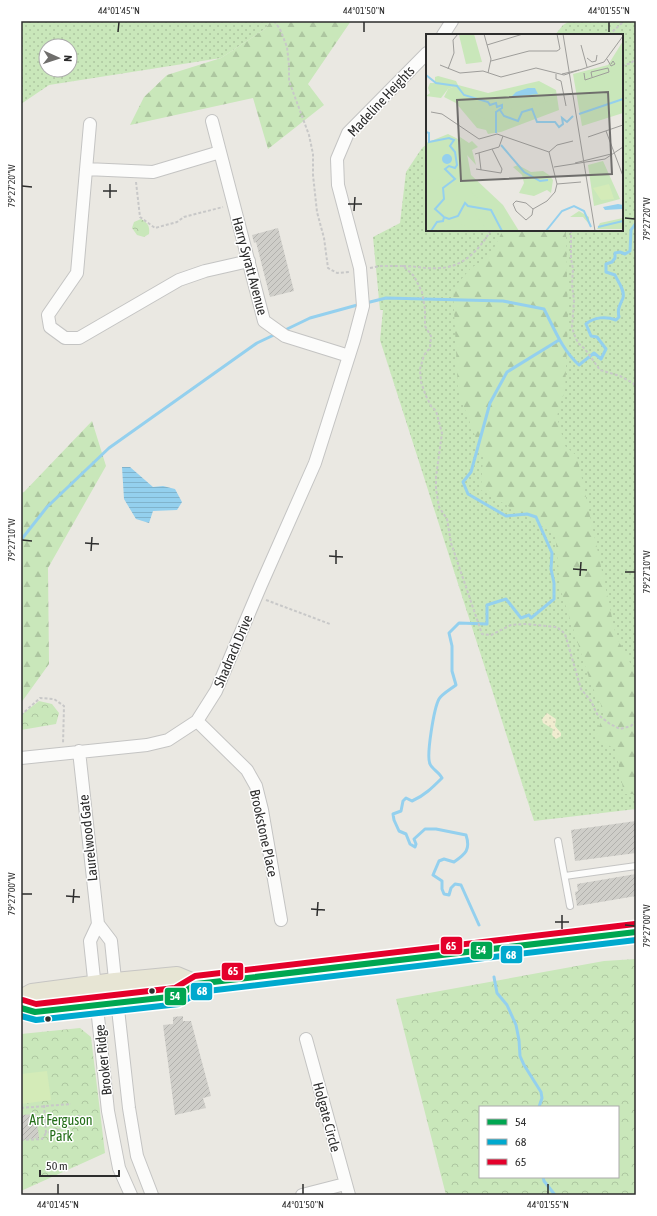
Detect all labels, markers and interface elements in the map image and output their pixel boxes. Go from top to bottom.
text: 44°01'45"N [98,5,140,16]
text: 44°01'50"N [343,5,385,16]
text: 44°01'55"N [588,5,630,16]
inset map [426,34,623,231]
north arrow [38,38,78,78]
text: N [62,55,74,62]
street label: Madeline Heights [344,62,418,140]
text: 79°27'20"W [6,164,17,208]
text: 79°27'20"W [641,197,652,241]
street label: Harry Syratt Avenue [229,215,271,317]
text: 79°27'10"W [6,518,17,562]
text: 79°27'10"W [641,550,652,594]
street label: Shadrach Drive [211,612,255,690]
street label: Brookstone Place [247,788,281,878]
street label: Laurelwood Gate [76,794,100,882]
text: 79°27'00"W [6,872,17,916]
text: 79°27'00"W [641,904,652,948]
line badge: 65 [440,936,463,955]
text: 65 [446,940,456,952]
line badge: 54 [470,941,493,960]
text: 54 [476,944,486,956]
line badge: 68 [500,945,523,964]
text: 68 [506,949,516,961]
line badge: 65 [221,962,244,981]
text: 65 [228,965,238,977]
line badge: 68 [190,982,213,1001]
text: 68 [197,985,207,997]
unlabelled marker [147,986,157,996]
line badge: 54 [164,987,187,1006]
text: 54 [170,990,180,1002]
unlabelled marker [43,1014,53,1024]
street label: Brooker Ridge [91,1024,115,1096]
street label: Holgate Circle [310,1080,344,1154]
legend [479,1106,619,1178]
park label: Art Ferguson Park [29,1112,93,1144]
text: 54 [515,1115,527,1129]
text: 68 [515,1135,527,1149]
scale bar [40,1152,119,1178]
text: 65 [515,1155,526,1169]
text: 50 m [46,1159,68,1173]
text: 44°01'45"N [37,1199,79,1210]
text: 44°01'50"N [282,1199,324,1210]
text: 44°01'55"N [527,1199,569,1210]

